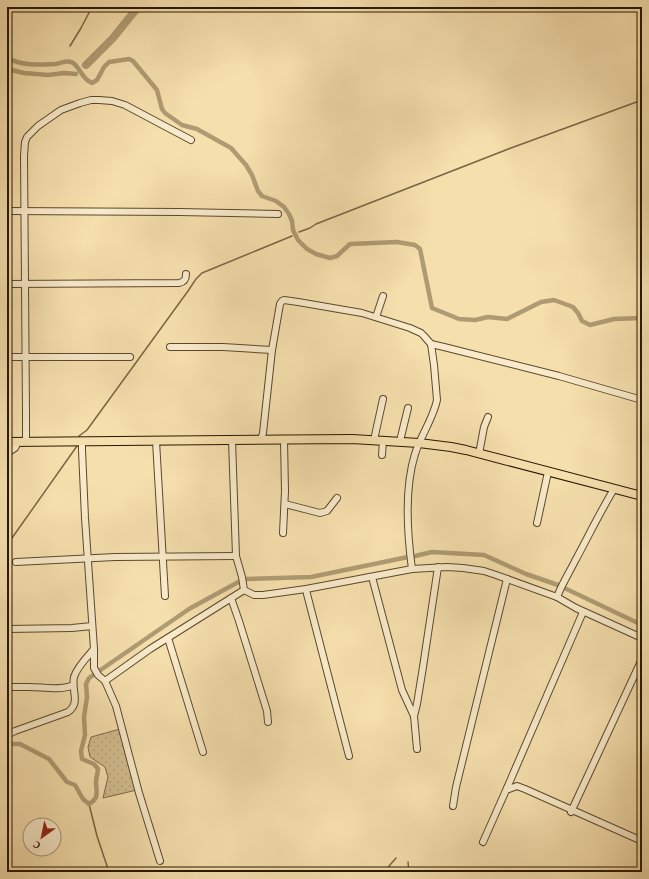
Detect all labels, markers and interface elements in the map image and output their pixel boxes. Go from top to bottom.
north arrow [22,817,62,857]
text: С [30,837,44,854]

